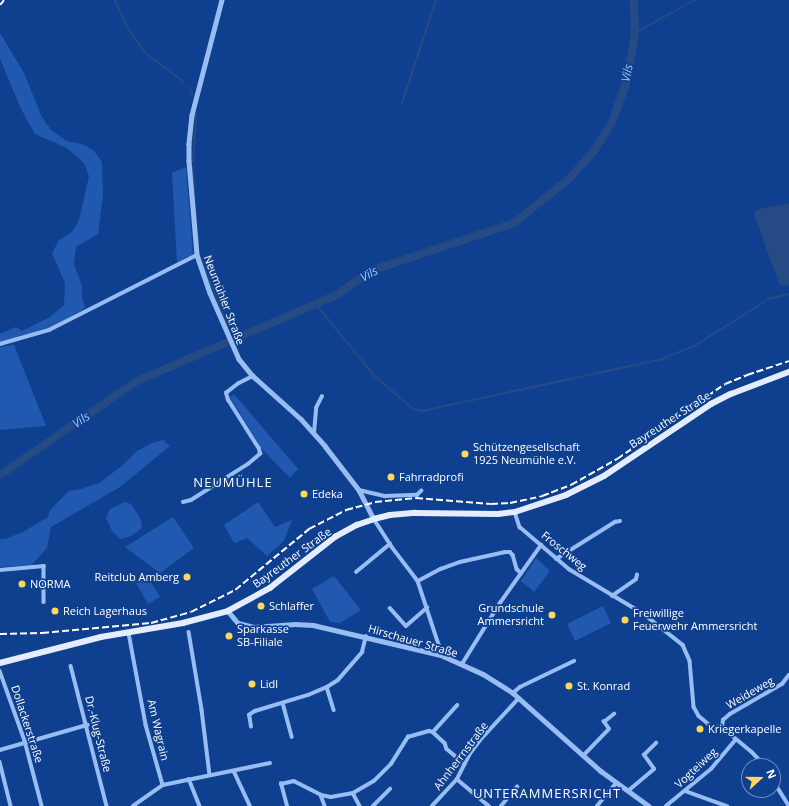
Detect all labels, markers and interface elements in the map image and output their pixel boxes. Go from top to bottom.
water label: Vils [618,63,636,83]
street label: Neumühler Straße [201,253,247,347]
water label: Vils [358,263,380,285]
street label: Bayreuther Straße [627,389,713,451]
water label: Vils [70,409,92,431]
place label: Schützengesellschaft 1925 Neumühle e.V. [473,441,580,467]
marker: Schützengesellschaft 1925 Neumühle e.V. [460,449,470,459]
place label: Fahrradprofi [399,470,464,484]
marker: Fahrradprofi [386,472,396,482]
district label: NEUMÜHLE [193,474,273,490]
place label: Edeka [312,487,343,501]
marker: Edeka [299,489,309,499]
street label: Bayreuther Straße [250,525,334,591]
street label: Froschweg [539,529,589,573]
place label: Reitclub Amberg [94,570,179,584]
marker: Reitclub Amberg [182,572,192,582]
place label: NORMA [30,577,70,591]
marker: NORMA [17,579,27,589]
place label: Schlaffer [269,599,314,613]
marker: Schlaffer [256,601,266,611]
place label: Grundschule Ammersricht [478,602,544,628]
place label: Reich Lagerhaus [63,604,147,618]
marker: Reich Lagerhaus [50,606,60,616]
place label: Freiwillige Feuerwehr Ammersricht [633,607,758,633]
marker: Grundschule Ammersricht [547,610,557,620]
marker: Freiwillige Feuerwehr Ammersricht [620,615,630,625]
street label: Hirschauer Straße [367,622,459,660]
place label: Sparkasse SB-Filiale [237,623,289,649]
marker: Sparkasse SB-Filiale [224,631,234,641]
street label: Weideweg [724,674,776,712]
place label: Lidl [260,677,278,691]
marker: Lidl [247,679,257,689]
place label: St. Konrad [577,679,630,693]
marker: St. Konrad [564,681,574,691]
street label: Dollackerstraße [8,684,46,764]
street label: Dr.-Klug-Straße [82,694,114,774]
street label: Am Wagrain [145,698,171,762]
street label: Ahnherrnstraße [431,719,491,793]
place label: Kriegerkapelle [708,722,781,736]
marker: Kriegerkapelle [695,724,705,734]
street label: Vogteiweg [672,745,720,791]
north arrow [741,758,781,798]
text: N [763,767,780,781]
district label: UNTERAMMERSRICHT [473,785,621,801]

